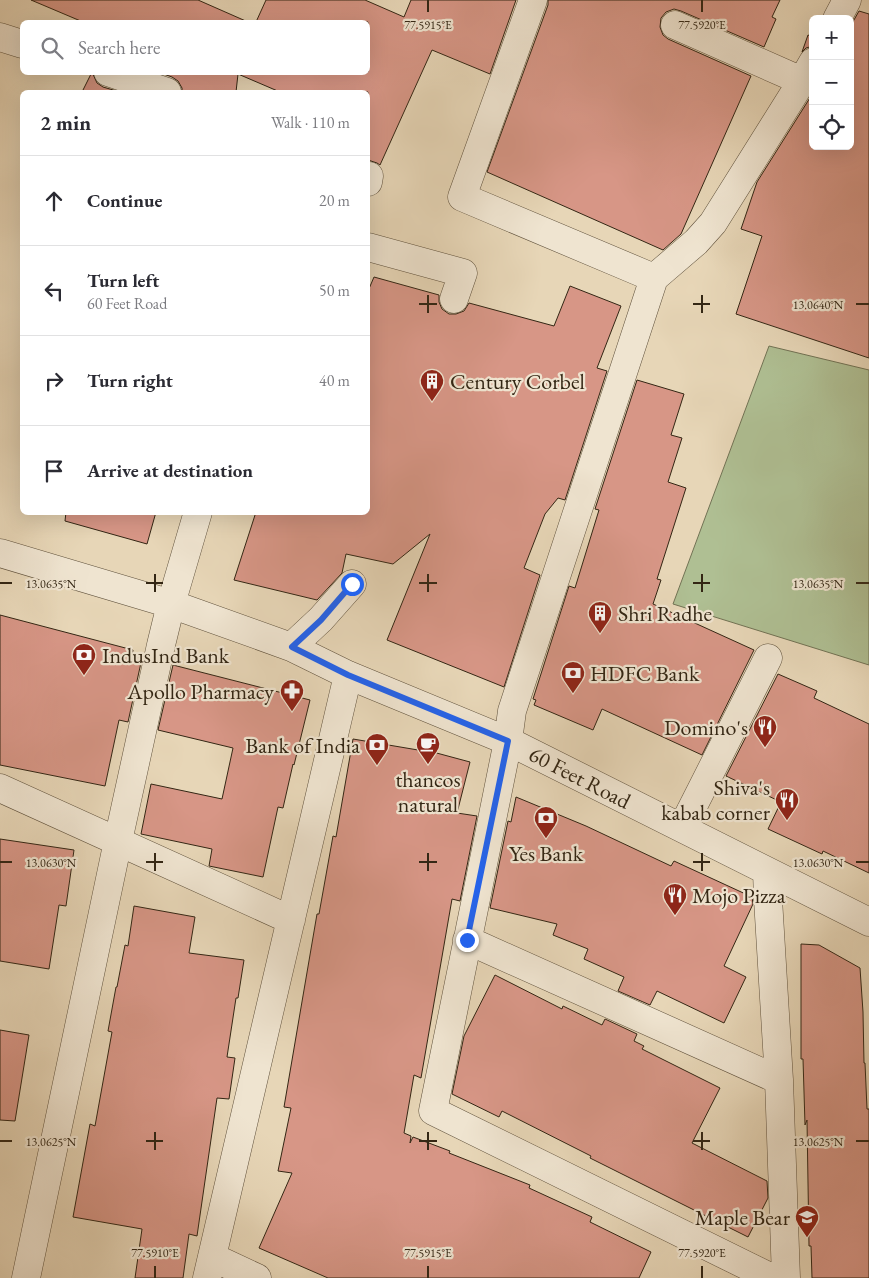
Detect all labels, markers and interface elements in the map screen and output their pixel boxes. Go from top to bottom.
map controls [809,15,854,150]
button: + [809,15,854,60]
text: 77.5915°E [404,17,452,33]
text: 77.5920°E [678,17,726,33]
search box [20,20,370,75]
icon: search [38,34,66,62]
text: Search here [78,35,160,60]
button: − [809,60,854,105]
button: locate [809,105,854,150]
text: 2 min [40,109,91,136]
text: Walk · 110 m [271,112,350,133]
icon: ahead [40,187,68,215]
text: Continue [87,188,162,213]
text: 20 m [319,190,350,211]
text: Turn left [87,268,159,293]
icon: left [40,277,68,305]
text: 50 m [319,280,350,301]
text: 60 Feet Road [87,293,167,314]
text: 13.0640°N [793,297,844,313]
icon: right [40,367,68,395]
place label: Century Corbel [450,367,585,396]
text: Turn right [87,368,173,393]
building icon: Century Corbel [419,368,445,402]
text: 40 m [319,370,350,391]
icon: arrive [40,457,68,485]
text: Arrive at destination [87,458,253,483]
route start [341,573,364,596]
text: 13.0635°N [26,576,77,592]
text: 13.0635°N [793,576,844,592]
place label: Shri Radhe [618,599,713,628]
building icon: Shri Radhe [587,600,613,634]
place label: IndusInd Bank [102,641,230,670]
bank icon: IndusInd Bank [71,642,97,676]
place label: HDFC Bank [590,659,700,688]
bank icon: HDFC Bank [560,660,586,694]
place label: Apollo Pharmacy [126,677,274,706]
pharmacy icon: Apollo Pharmacy [279,678,305,712]
place label: Domino's [664,713,748,742]
restaurant icon: Domino's [752,714,778,748]
place label: Bank of India [245,731,360,760]
cafe icon: thancos natural [415,731,441,765]
bank icon: Bank of India [364,732,390,766]
street label: 60 Feet Road [524,739,636,816]
place label: thancos natural [395,765,461,819]
place label: Shiva's kabab corner [661,773,771,827]
restaurant icon: Shiva's kabab corner [774,787,800,821]
bank icon: Yes Bank [533,805,559,839]
place label: Yes Bank [509,839,584,868]
text: 13.0630°N [26,855,77,871]
text: 13.0630°N [793,855,844,871]
place label: Mojo Pizza [692,881,786,910]
restaurant icon: Mojo Pizza [662,882,688,916]
route end [456,929,479,952]
text: 13.0625°N [26,1134,77,1150]
text: 13.0625°N [793,1134,844,1150]
place label: Maple Bear [695,1203,791,1232]
school or university icon: Maple Bear [794,1204,820,1238]
text: 77.5910°E [131,1245,179,1261]
text: 77.5915°E [404,1245,452,1261]
text: 77.5920°E [678,1245,726,1261]

